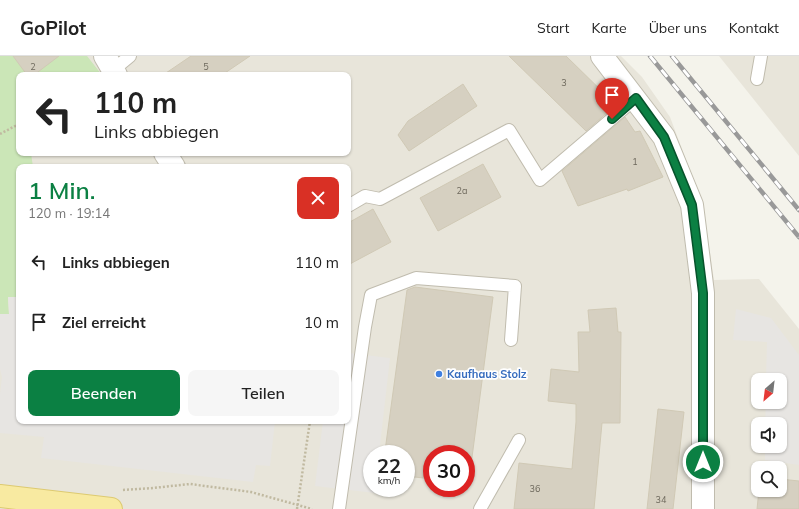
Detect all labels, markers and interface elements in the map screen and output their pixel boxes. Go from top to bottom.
text: GoPilot [20,16,86,40]
text: Start [537,19,569,37]
text: Karte [591,19,627,37]
text: Über uns [649,19,707,37]
text: Kontakt [729,19,779,37]
house number: 2 [30,61,36,72]
house number: 5 [203,61,209,72]
house number: 3 [561,77,567,88]
pin [595,78,629,119]
icon: arrive [601,84,623,106]
text: 110 m [94,85,177,120]
icon: left [28,88,80,140]
text: Links abbiegen [94,120,219,143]
house number: 1 [632,156,638,167]
text: 1 Min. [28,175,95,205]
button: close [297,177,339,219]
house number: 2a [457,185,467,196]
text: 120 m · 19:14 [28,205,110,221]
icon: left [28,251,50,273]
text: Links abbiegen [62,253,170,272]
text: 110 m [295,253,339,272]
icon: arrive [28,311,50,333]
text: Ziel erreicht [62,313,146,332]
text: 10 m [304,313,339,332]
place label: Kaufhaus Stolz [447,367,527,381]
marker: Kaufhaus Stolz [434,369,444,379]
button: Beenden [28,370,180,416]
button: Teilen [188,370,339,416]
north arrow [751,373,787,409]
map controls [751,373,787,497]
button: sound [751,417,787,453]
position arrow [682,441,724,483]
speed limit sign: 30 [423,445,475,497]
text: 22 [377,453,401,478]
button: search [751,461,787,497]
text: km/h [378,474,400,487]
house number: 36 [530,483,540,494]
house number: 34 [656,494,667,505]

